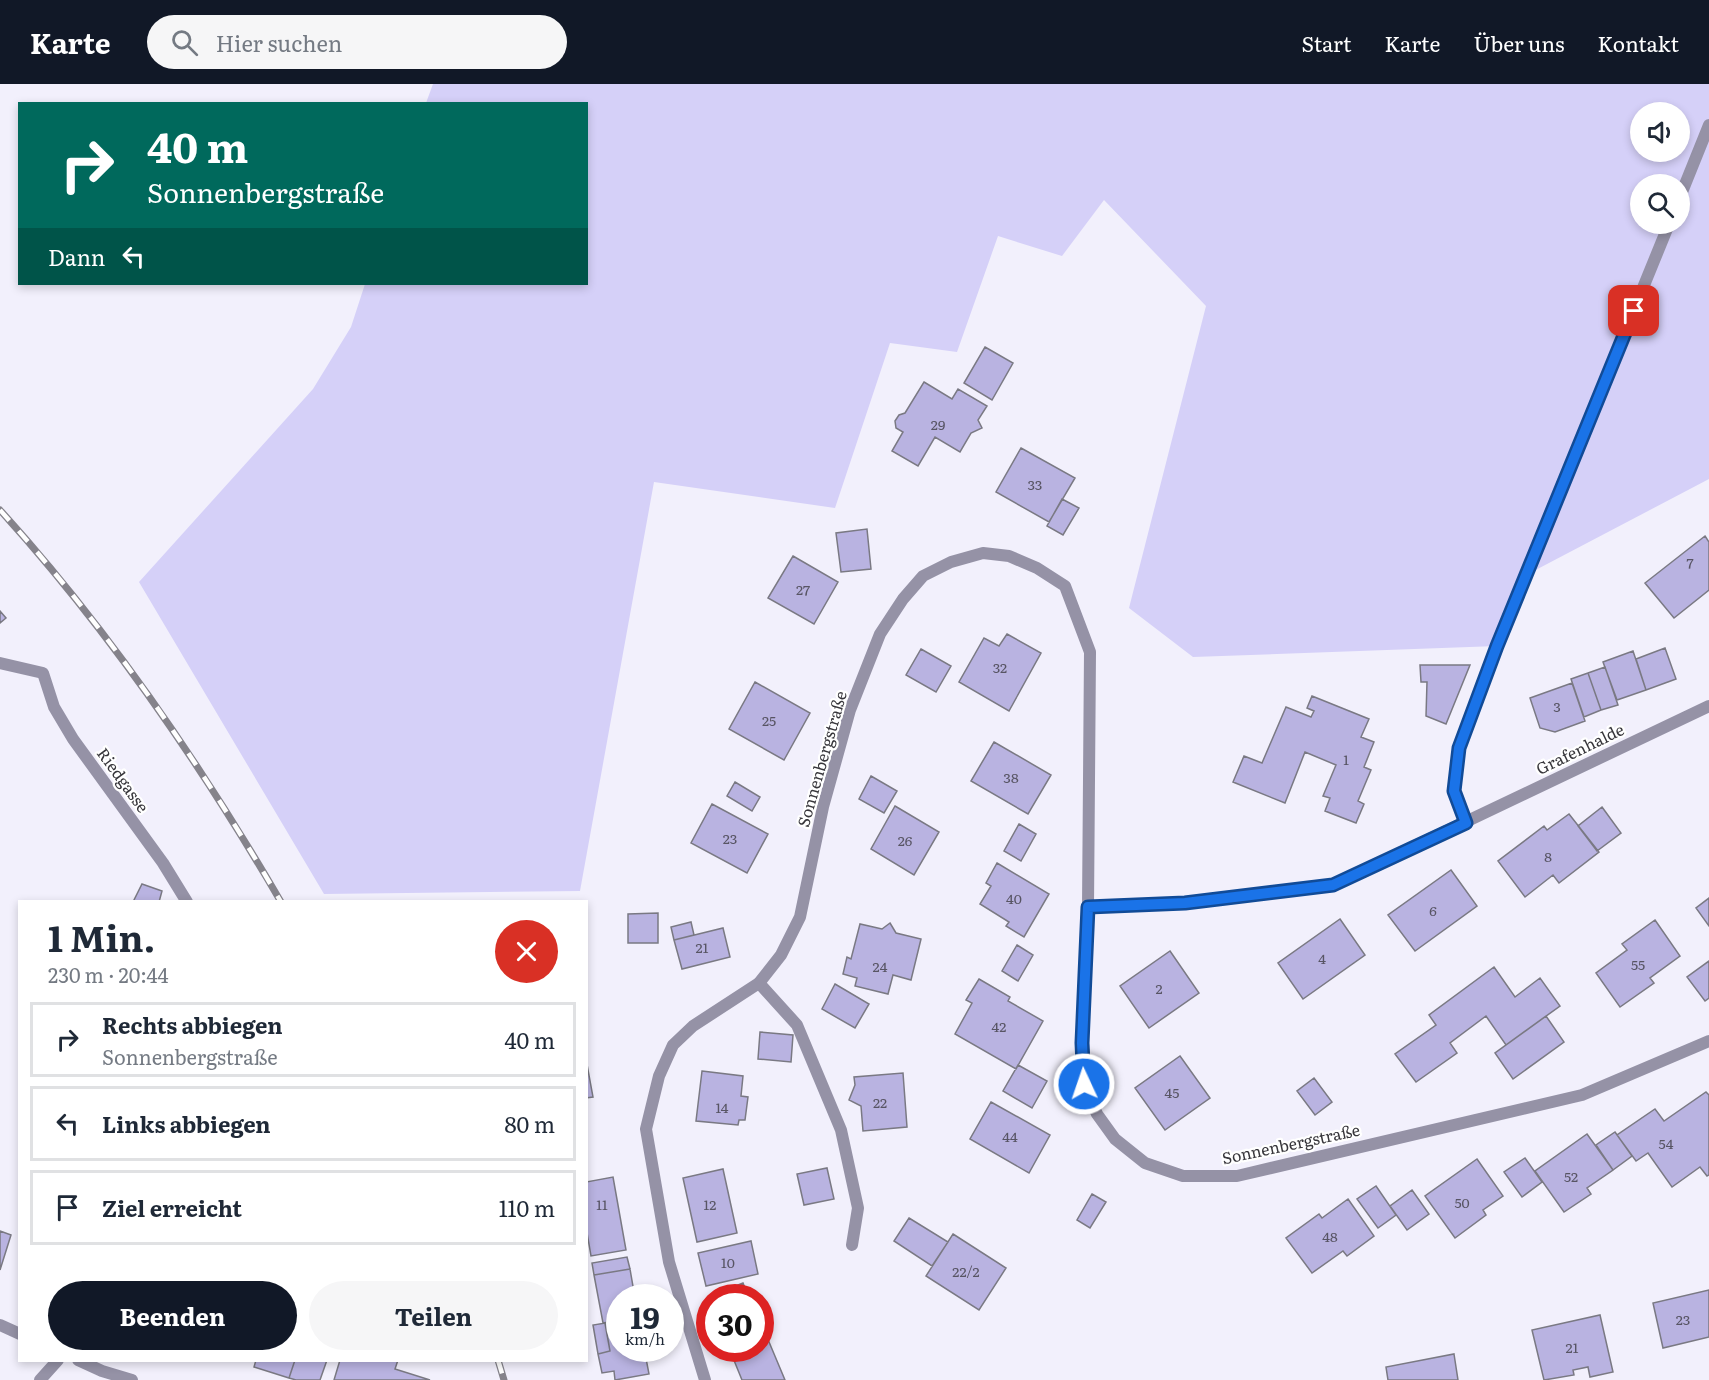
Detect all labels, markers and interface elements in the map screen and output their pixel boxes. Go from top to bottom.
search box [147,15,567,69]
text: Karte [30,21,111,63]
icon: search [168,26,201,59]
text: Hier suchen [216,26,342,59]
text: Start [1301,27,1352,58]
text: Karte [1385,27,1440,58]
text: Über uns [1473,27,1564,58]
text: Kontakt [1597,27,1679,58]
map controls [1630,102,1690,234]
button: sound [1630,102,1690,162]
text: 40 m [147,114,248,176]
icon: right [48,126,126,204]
text: Sonnenbergstraße [147,171,384,211]
button: search [1630,174,1690,234]
text: Dann [48,240,105,273]
icon: left [117,240,150,273]
pin [1608,285,1659,336]
icon: arrive [1617,294,1650,327]
house number: 29 [931,414,945,434]
house number: 33 [1028,474,1042,494]
house number: 7 [1686,552,1694,572]
house number: 27 [796,579,810,599]
house number: 32 [993,657,1007,677]
street label: Sonnenbergstraße [790,688,852,830]
house number: 3 [1553,696,1561,716]
house number: 25 [762,710,776,730]
street label: Grafenhalde [1531,716,1628,780]
street label: Riedgasse [92,742,156,817]
house number: 1 [1343,749,1349,769]
house number: 38 [1003,767,1019,787]
house number: 23 [723,828,737,848]
house number: 26 [898,830,913,850]
house number: 8 [1544,846,1552,866]
house number: 40 [1006,888,1022,908]
house number: 6 [1429,900,1437,920]
text: 1 Min. [48,910,155,963]
button: close [495,920,558,983]
house number: 21 [696,937,709,957]
house number: 4 [1318,948,1326,968]
house number: 55 [1631,954,1645,974]
house number: 24 [873,956,888,976]
text: 230 m · 20:44 [48,959,169,989]
house number: 2 [1155,978,1163,998]
text: Rechts abbiegen [102,1008,282,1041]
house number: 42 [992,1016,1006,1036]
icon: right [51,1023,84,1056]
text: 40 m [504,1023,555,1056]
text: Sonnenbergstraße [102,1041,278,1071]
position arrow [1052,1052,1116,1116]
house number: 45 [1165,1082,1179,1102]
house number: 22 [873,1092,887,1112]
house number: 14 [716,1097,729,1117]
icon: left [51,1107,84,1140]
text: Links abbiegen [102,1107,271,1140]
text: 80 m [504,1107,555,1140]
street label: Sonnenbergstraße [1220,1117,1362,1169]
house number: 44 [1002,1126,1018,1146]
house number: 54 [1659,1133,1674,1153]
house number: 52 [1564,1166,1578,1186]
icon: arrive [51,1191,84,1224]
text: Ziel erreicht [102,1191,242,1224]
text: 110 m [499,1191,555,1224]
house number: 50 [1454,1192,1470,1212]
house number: 11 [596,1194,608,1214]
house number: 12 [704,1194,716,1214]
house number: 48 [1322,1226,1338,1246]
house number: 10 [721,1252,735,1272]
house number: 22/2 [952,1261,980,1281]
button: Beenden [48,1281,297,1350]
button: Teilen [309,1281,558,1350]
speed limit sign: 30 [696,1284,774,1362]
text: 19 [630,1294,660,1338]
house number: 23 [1676,1309,1690,1329]
text: km/h [625,1327,665,1350]
house number: 21 [1566,1337,1579,1357]

